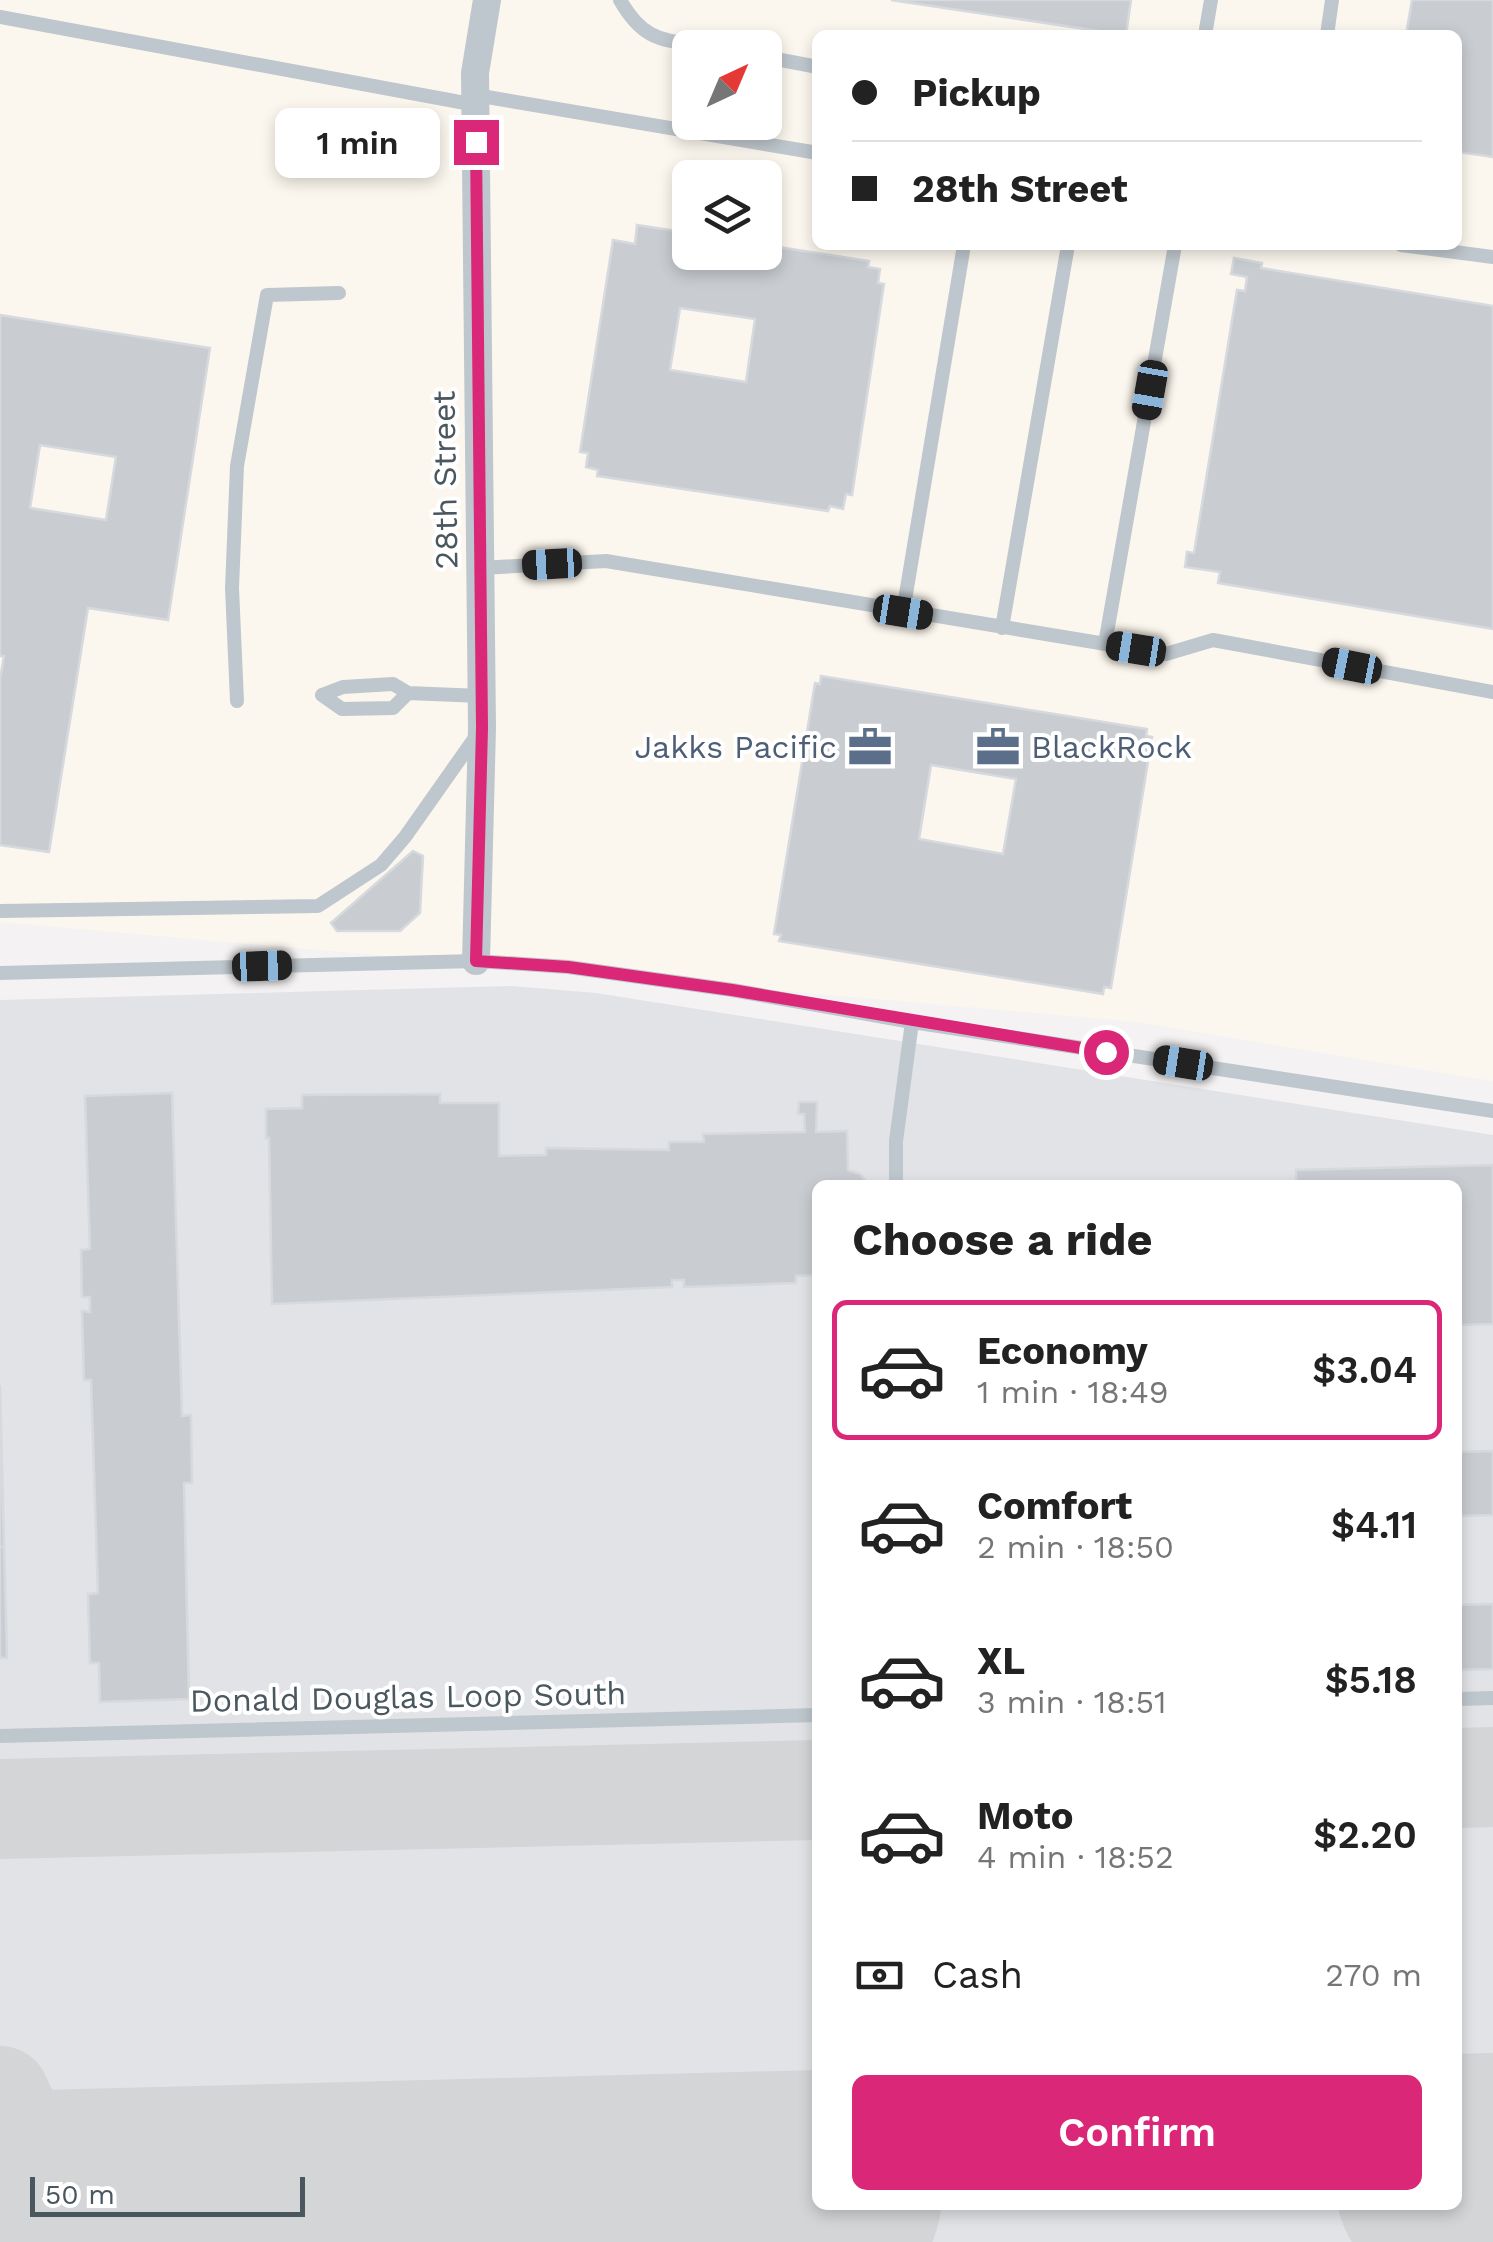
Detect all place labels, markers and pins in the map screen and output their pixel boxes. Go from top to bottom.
office icon: Jakks Pacific [846,723,894,771]
office icon: BlackRock [974,723,1022,771]
place label: Jakks Pacific [635,728,837,766]
place label: BlackRock [1031,728,1192,766]

